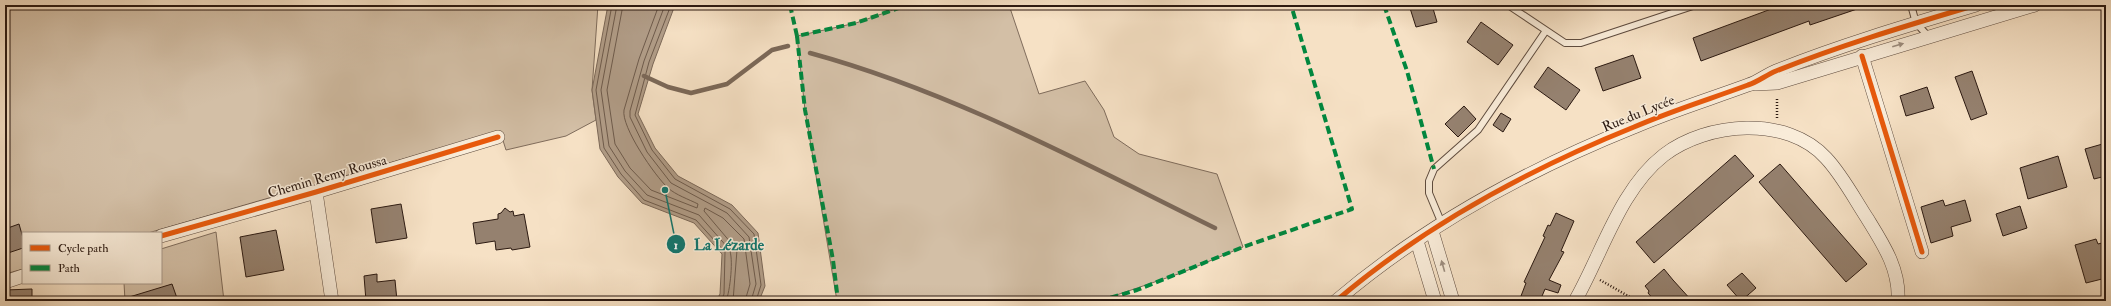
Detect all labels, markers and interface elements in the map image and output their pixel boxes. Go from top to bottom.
one-way arrow [1892,42,1904,48]
street label: Rue du Lycée [1600,91,1677,137]
street label: Chemin Remy Roussa [266,151,389,203]
callout: La Lézarde [666,231,772,258]
legend [22,232,162,284]
text: La Lézarde [694,236,765,255]
text: 1 [674,238,678,253]
text: Cycle path [58,241,109,256]
one-way arrow [1440,259,1446,271]
text: Path [58,261,81,276]

